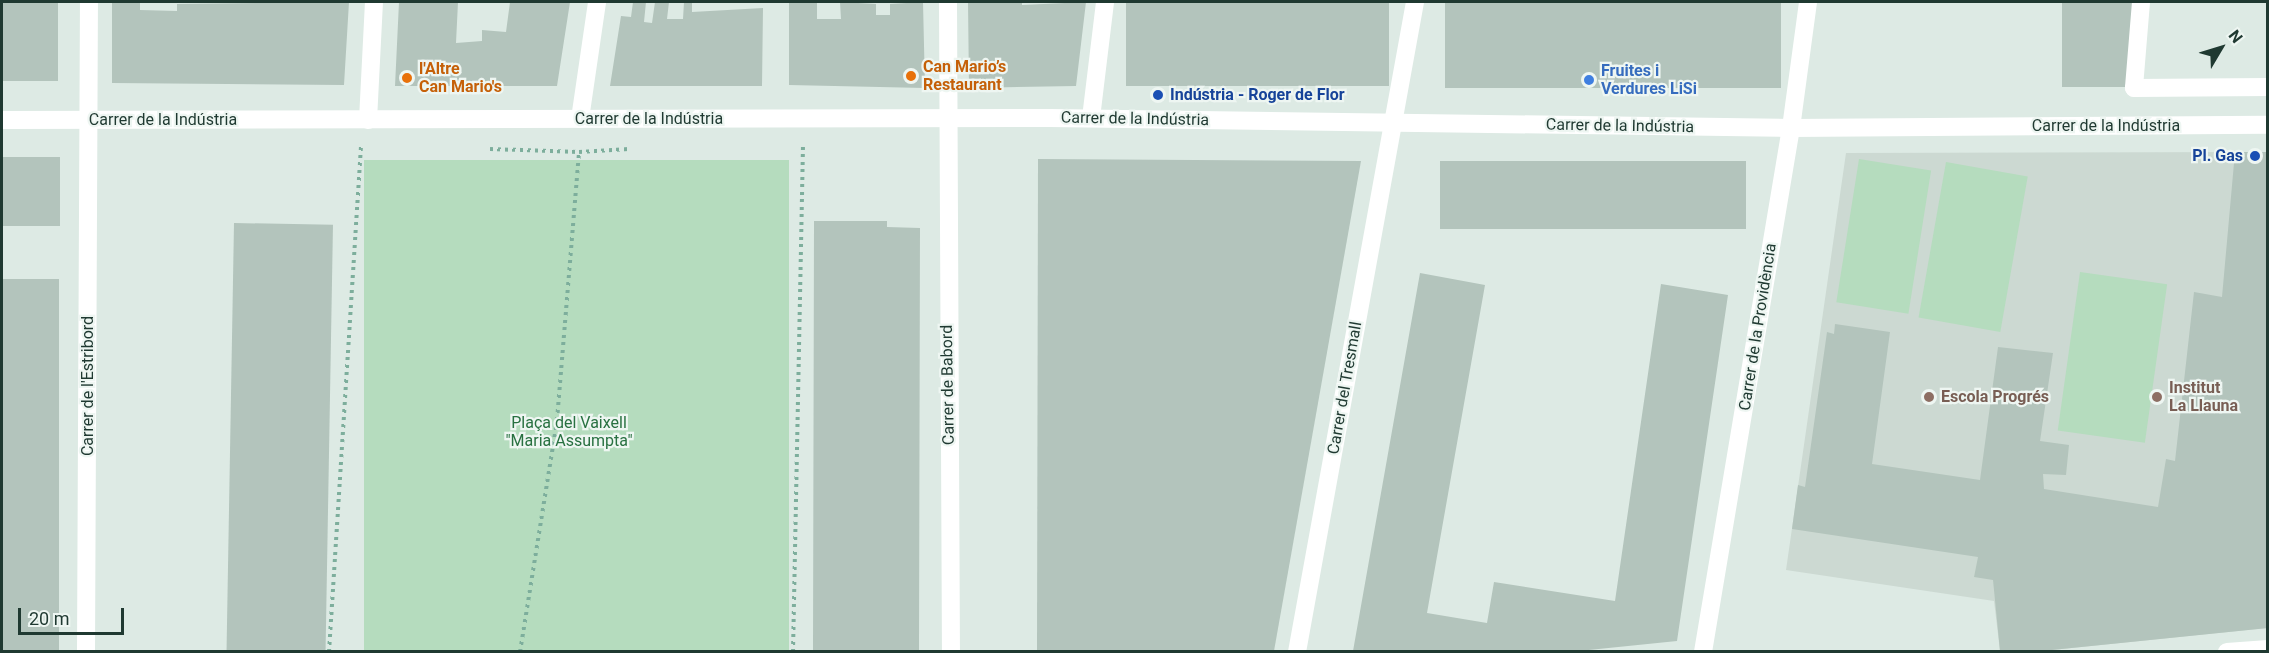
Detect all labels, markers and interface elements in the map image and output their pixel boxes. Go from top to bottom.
north arrow [2191,18,2251,78]
text: N [2225,26,2247,47]
place label: Can Mario’s Restaurant [923,57,1006,95]
place label: l'Altre Can Mario's [419,59,502,97]
place label: Fruites i Verdures LiSi [1601,61,1697,99]
marker: Can Mario’s Restaurant [904,69,918,83]
marker: l'Altre Can Mario's [400,71,414,85]
marker: Fruites i Verdures LiSi [1582,73,1596,87]
place label: Indústria - Roger de Flor [1170,85,1345,105]
marker: Indústria - Roger de Flor [1151,88,1165,102]
street label: Carrer de la Indústria [1061,108,1209,130]
street label: Carrer de la Indústria [575,109,723,129]
street label: Carrer de la Indústria [89,110,237,130]
street label: Carrer de la Indústria [1546,115,1694,137]
street label: Carrer de la Indústria [2032,116,2180,136]
place label: Pl. Gas [2192,146,2243,166]
marker: Pl. Gas [2248,149,2262,163]
street label: Carrer de la Providència [1735,242,1781,412]
street label: Carrer de l'Estribord [78,316,98,456]
street label: Carrer del Tresmall [1324,320,1366,456]
street label: Carrer de Babord [937,325,959,445]
place label: Institut La Llauna [2169,378,2238,416]
place label: Escola Progrés [1941,387,2049,407]
marker: Escola Progrés [1922,390,1936,404]
marker: Institut La Llauna [2150,390,2164,404]
park label: Plaça del Vaixell "Maria Assumpta" [505,413,633,451]
scale bar [21,596,128,634]
text: 20 m [29,608,69,629]

